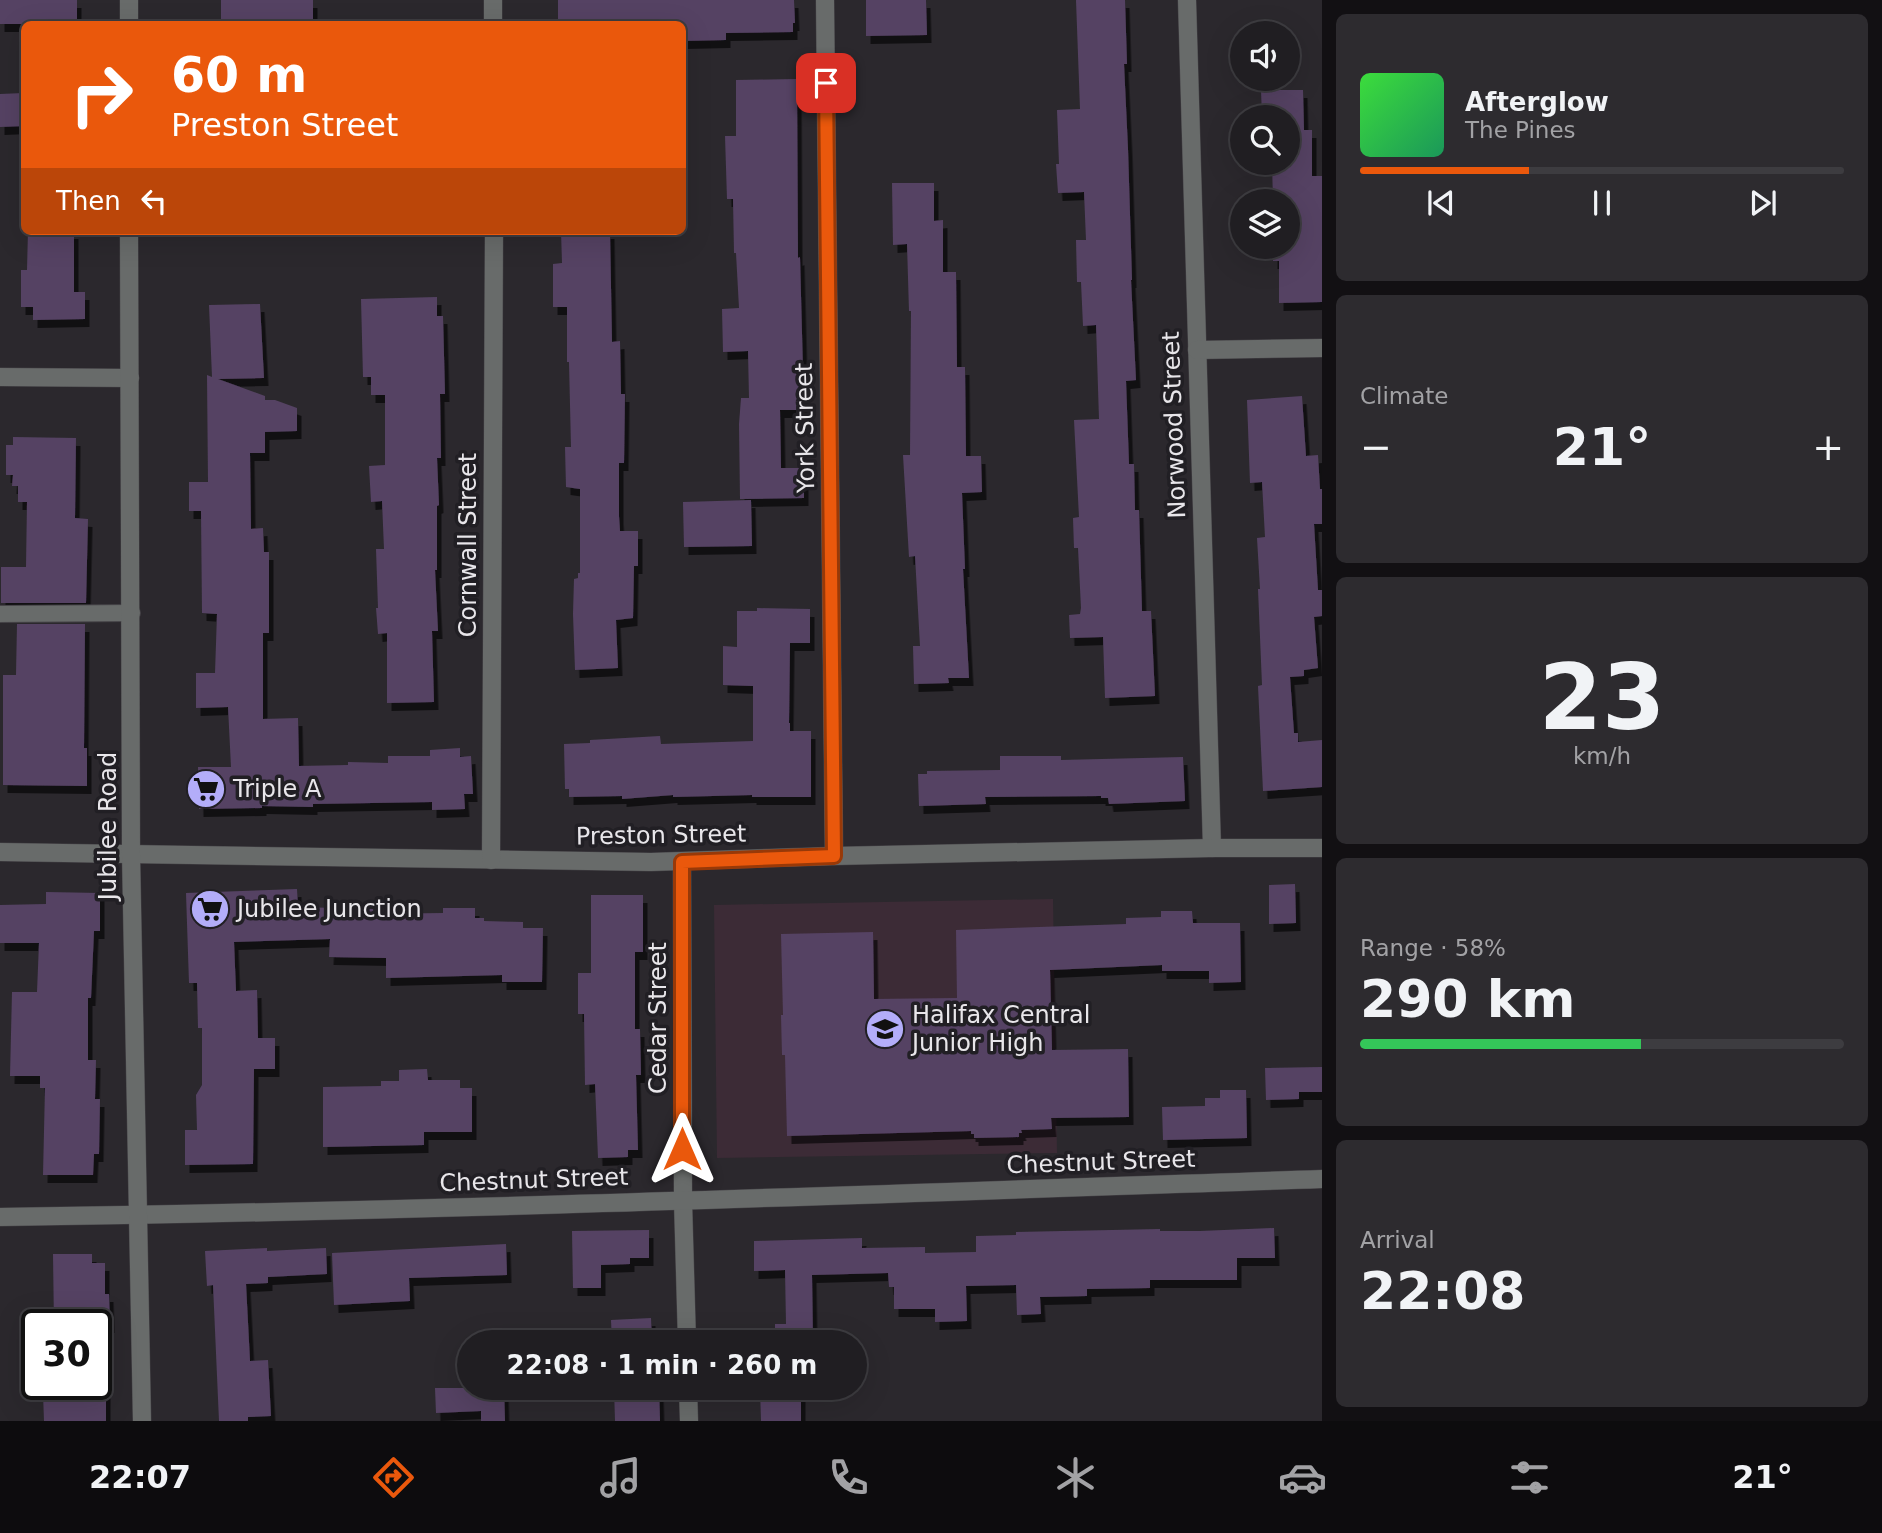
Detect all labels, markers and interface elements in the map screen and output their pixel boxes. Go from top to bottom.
map controls [1230,21,1300,259]
button: sound [1230,21,1300,91]
text: 60 m [171,47,307,104]
icon: right [56,49,147,140]
pin [796,53,856,113]
icon: arrive [807,64,845,102]
text: Afterglow [1465,87,1609,117]
button: search [1230,105,1300,175]
text: Preston Street [171,106,398,144]
text: The Pines [1465,117,1576,143]
icon: left [135,182,173,220]
icon: previous [1422,184,1460,222]
icon: pause [1583,184,1621,222]
icon: next [1744,184,1782,222]
text: Then [56,186,121,216]
button: layers [1230,189,1300,259]
street label: Norwood Street [1157,331,1191,519]
street label: York Street [790,363,820,494]
text: Climate [1360,383,1449,409]
text: 21° [1553,417,1651,477]
text: − [1360,425,1392,469]
text: + [1812,425,1844,469]
street label: Cornwall Street [454,453,482,637]
text: 23 [1539,645,1665,750]
text: km/h [1573,743,1631,769]
street label: Jubilee Road [94,752,122,902]
supermarket icon: Triple A [185,768,227,810]
place label: Triple A [232,775,322,803]
street label: Preston Street [576,820,746,850]
supermarket icon: Jubilee Junction [189,888,231,930]
place label: Jubilee Junction [235,895,422,923]
text: Range · 58% [1360,935,1506,961]
street label: Cedar Street [644,942,672,1094]
text: 290 km [1360,969,1575,1029]
place label: Halifax Central Junior High [910,1001,1090,1057]
school or university icon: Halifax Central Junior High [864,1008,906,1050]
position arrow [645,1112,719,1186]
street label: Chestnut Street [1006,1145,1196,1179]
street label: Chestnut Street [439,1163,629,1197]
text: Arrival [1360,1227,1435,1253]
text: 22:08 [1360,1261,1526,1321]
speed limit sign: 30 [21,1309,112,1400]
text: 22:08 · 1 min · 260 m [507,1350,817,1380]
icon: directions [369,1453,418,1502]
icon: music [596,1453,645,1502]
icon: phone [824,1453,873,1502]
icon: climate [1051,1453,1100,1502]
icon: car [1278,1453,1327,1502]
icon: filters [1505,1453,1554,1502]
text: 22:07 [89,1458,191,1496]
text: 21° [1732,1458,1793,1496]

